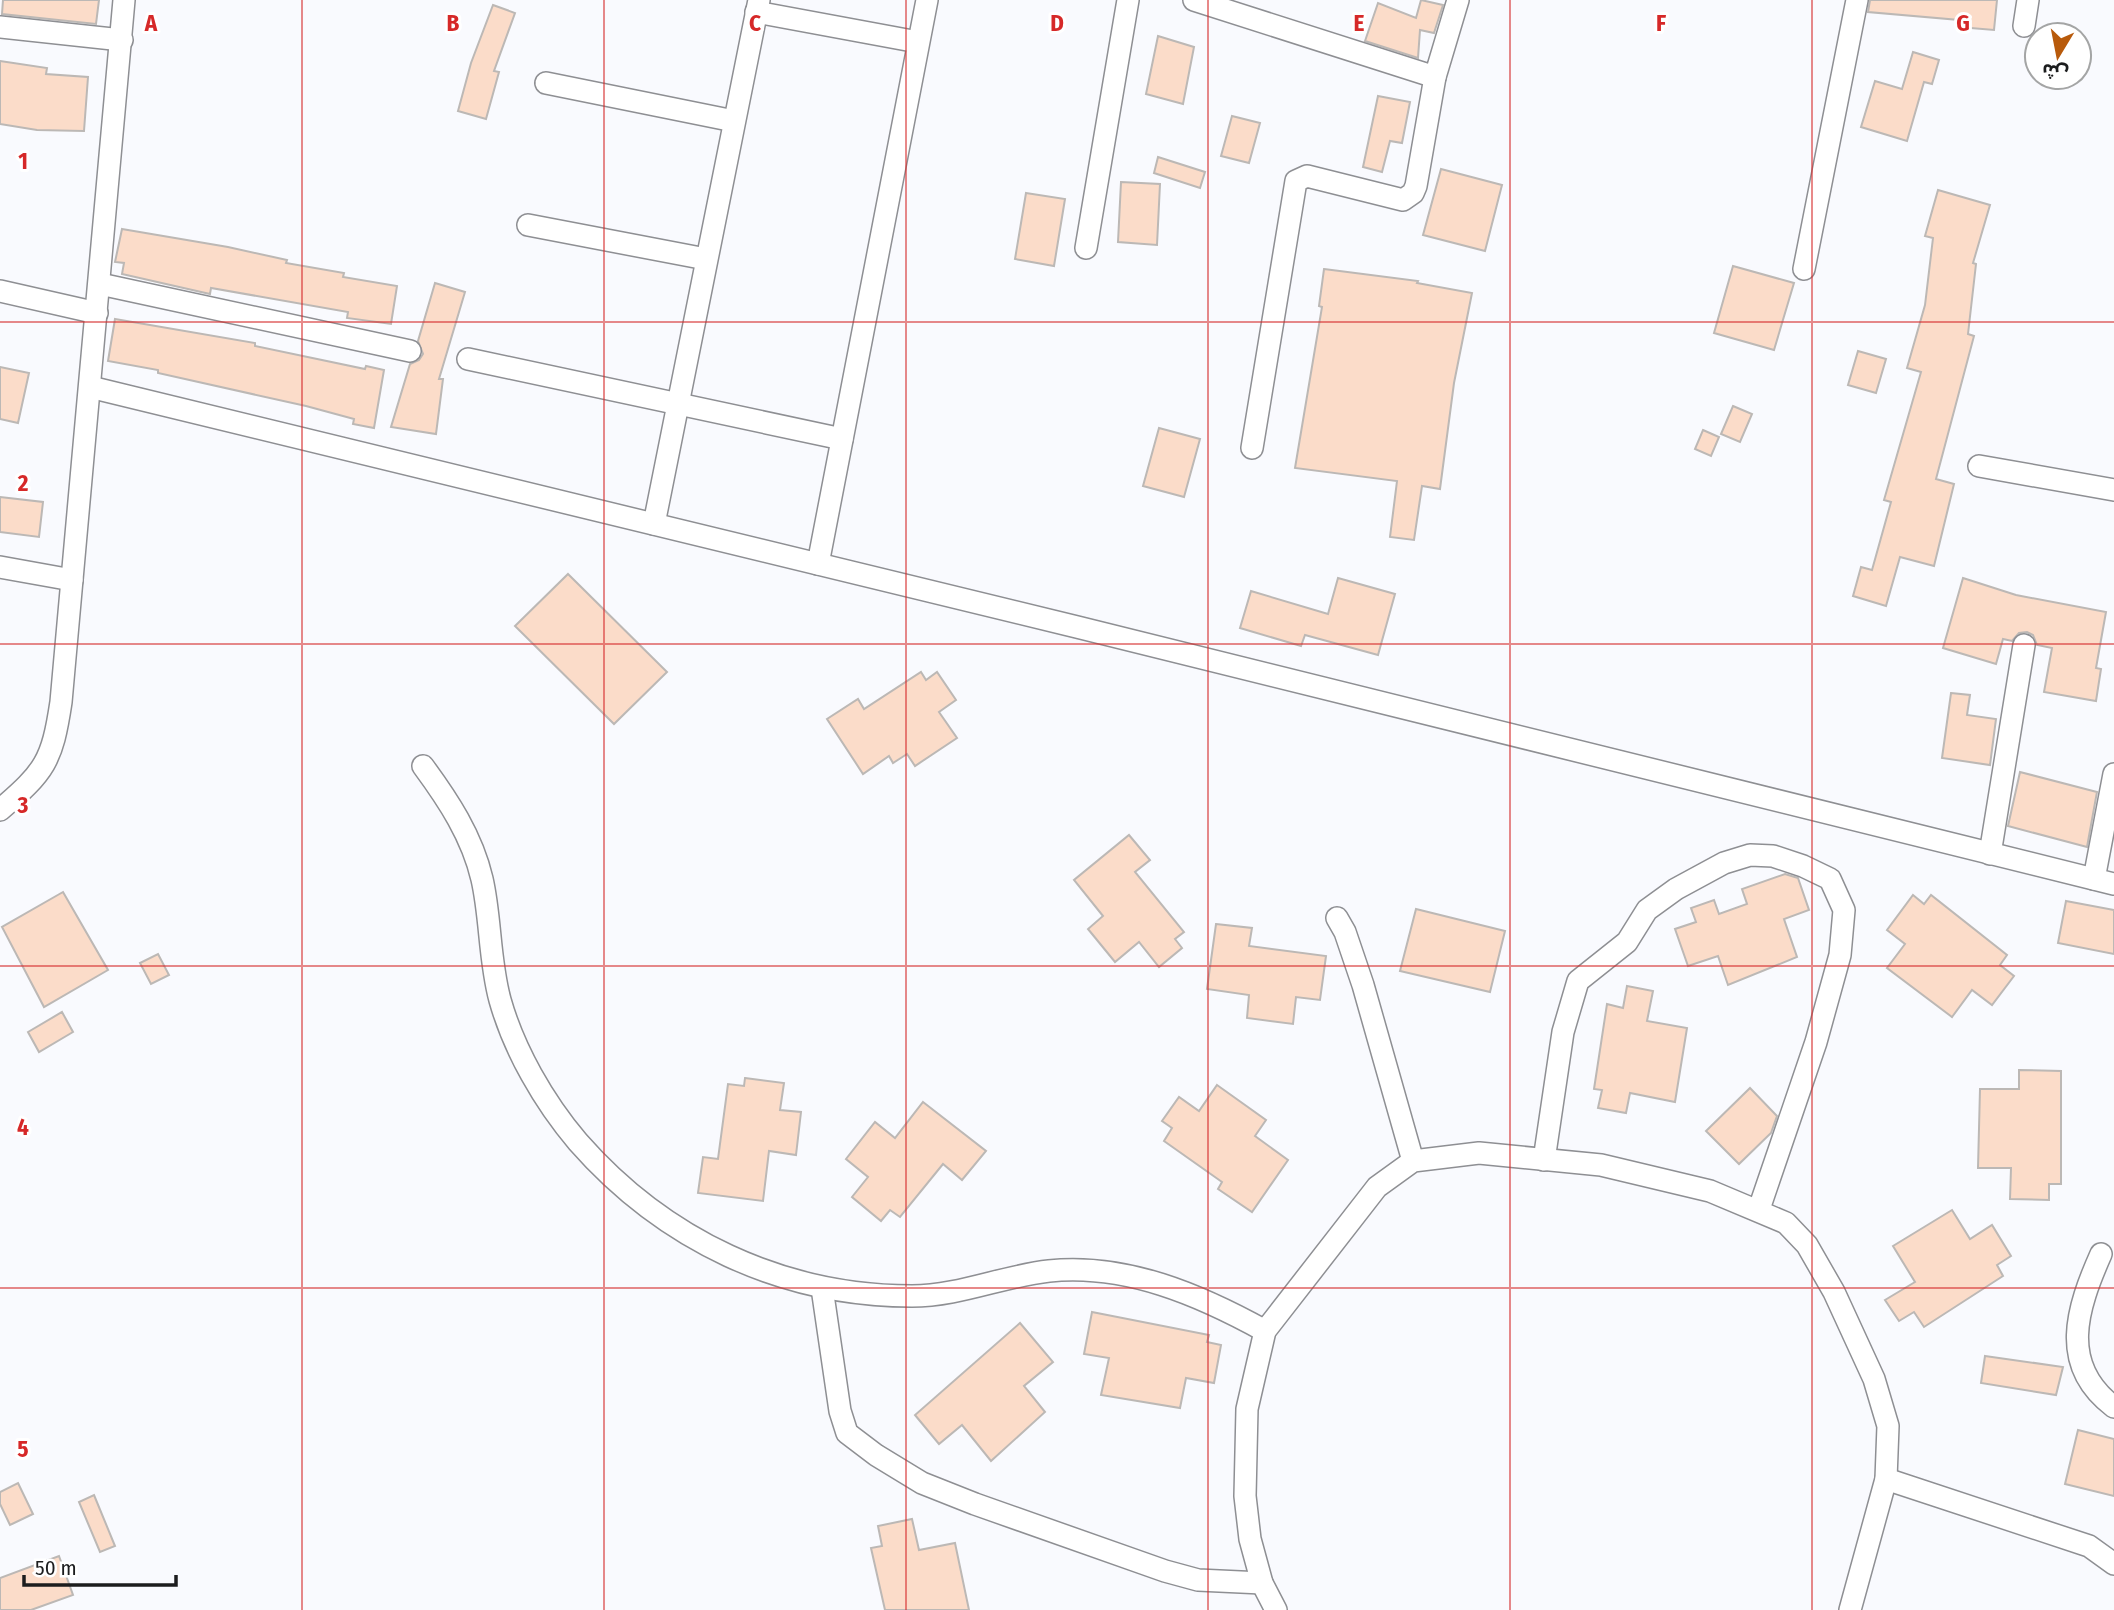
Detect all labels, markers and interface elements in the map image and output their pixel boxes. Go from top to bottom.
text: A [144,9,158,37]
text: B [447,9,460,37]
text: C [749,9,761,37]
text: D [1050,9,1064,37]
text: E [1354,9,1365,37]
text: F [1656,9,1666,37]
text: G [1956,9,1970,37]
north arrow [2023,21,2093,91]
text: ش [2040,59,2070,86]
text: 1 [18,147,28,175]
text: 2 [17,469,29,497]
text: 3 [17,791,29,819]
text: 4 [17,1113,29,1141]
text: 5 [17,1435,29,1463]
scale bar [24,1544,177,1588]
text: 50 m [35,1555,77,1581]

